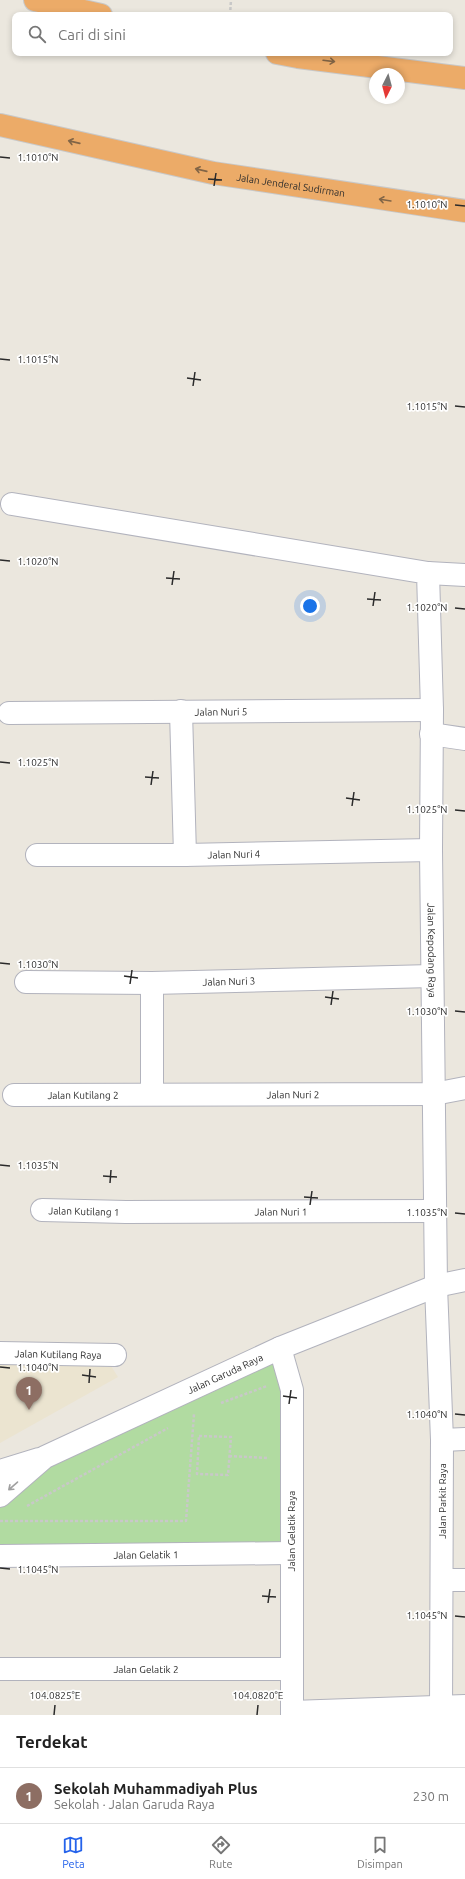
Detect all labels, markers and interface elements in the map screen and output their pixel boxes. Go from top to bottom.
search box [12,12,453,56]
icon: search [26,23,48,45]
text: Cari di sini [58,26,126,43]
one-way arrow [322,57,335,65]
north arrow [369,68,405,104]
one-way arrow [68,137,81,145]
text: 1.1010°N [17,152,59,163]
one-way arrow [195,166,208,174]
street label: Jalan Jenderal Sudirman [236,171,346,198]
one-way arrow [379,196,392,204]
text: 1.1010°N [406,199,448,210]
text: 1.1015°N [17,354,59,365]
text: 1.1015°N [406,401,448,412]
text: 1.1020°N [17,556,59,567]
your location [300,596,320,616]
text: 1.1020°N [406,602,448,613]
street label: Jalan Nuri 5 [195,706,247,717]
text: 1.1025°N [17,757,59,768]
text: 1.1025°N [406,804,448,815]
street label: Jalan Nuri 4 [207,848,261,860]
street label: Jalan Kepodang Raya [426,903,438,998]
text: 1.1030°N [17,959,59,970]
street label: Jalan Nuri 3 [202,975,256,987]
text: 1.1030°N [406,1006,448,1017]
street label: Jalan Kutilang 2 [47,1089,119,1100]
street label: Jalan Nuri 2 [267,1089,319,1100]
text: 1.1035°N [17,1160,59,1171]
street label: Jalan Kutilang 1 [48,1205,120,1217]
street label: Jalan Nuri 1 [255,1206,307,1217]
text: 1.1035°N [406,1207,448,1218]
street label: Jalan Kutilang Raya [14,1348,102,1360]
street label: Jalan Garuda Raya [186,1351,264,1396]
text: 1.1040°N [17,1362,59,1373]
pin: 1 [16,1377,42,1410]
text: 1.1040°N [406,1409,448,1420]
street label: Jalan Parkit Raya [437,1463,448,1539]
one-way arrow [7,1482,18,1491]
street label: Jalan Gelatik Raya [286,1491,297,1571]
street label: Jalan Gelatik 1 [113,1549,179,1560]
text: 1.1045°N [17,1564,59,1575]
text: 1.1045°N [406,1610,448,1621]
street label: Jalan Gelatik 2 [113,1664,179,1675]
text: 104.0825°E [30,1690,81,1701]
text: 104.0820°E [233,1690,284,1701]
text: Terdekat [16,1732,88,1751]
text: Sekolah Muhammadiyah Plus [54,1780,258,1797]
text: 1 [25,1789,33,1803]
text: 230 m [413,1789,449,1803]
text: Sekolah · Jalan Garuda Raya [54,1797,215,1811]
tab: Peta [62,1834,85,1870]
tab: Rute [209,1834,233,1870]
tab: Disimpan [357,1834,403,1870]

